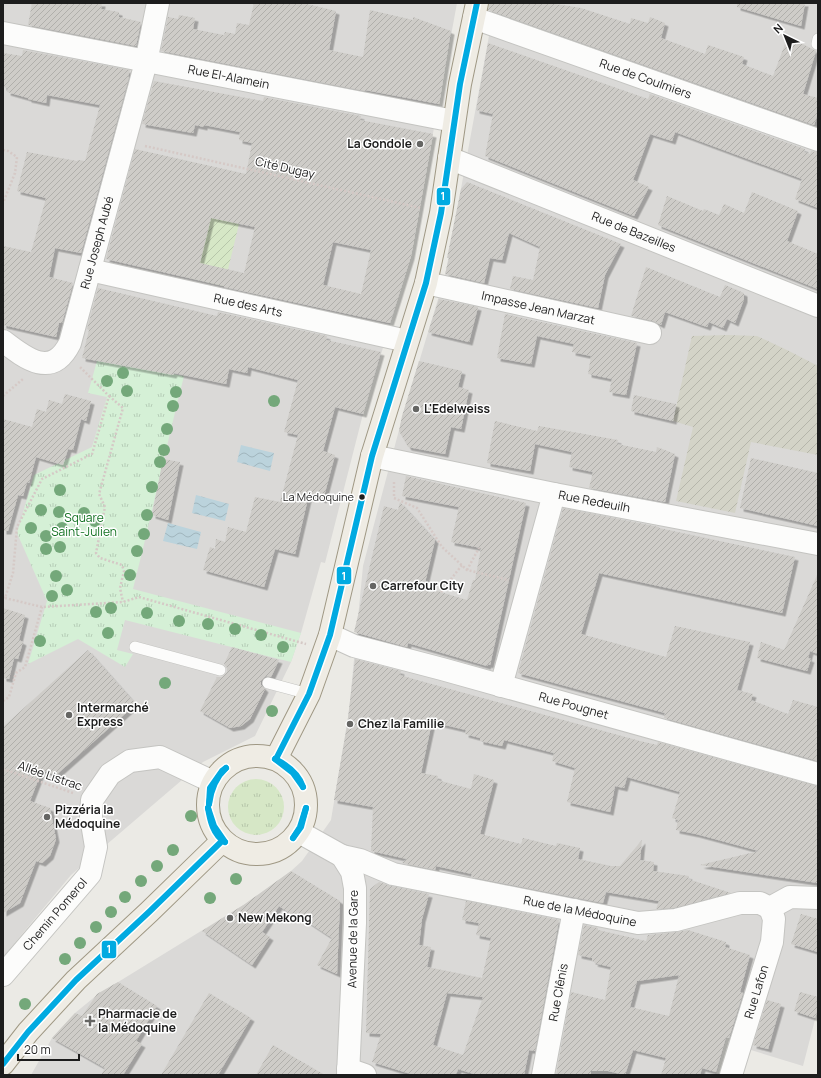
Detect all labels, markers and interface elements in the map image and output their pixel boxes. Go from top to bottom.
north arrow [765,16,805,56]
text: N [770,20,786,37]
street label: Rue de Coulmiers [597,54,694,103]
street label: Rue El-Alamein [187,60,271,93]
place label: La Gondole [347,135,412,152]
marker: La Gondole [415,139,425,149]
street label: Cité Dugay [254,152,317,183]
line badge: 1 [436,187,451,206]
text: 1 [441,188,445,203]
street label: Rue Joseph Aubé [76,194,117,291]
street label: Rue de Bazeilles [589,207,679,256]
street label: Impasse Jean Marzat [480,287,597,329]
street label: Rue des Arts [212,289,284,321]
place label: L'Edelweiss [424,400,491,417]
marker: L'Edelweiss [411,404,421,414]
street label: Rue Redeuilh [557,486,632,516]
place label: La Médoquine [283,489,355,504]
marker: La Médoquine [357,492,367,502]
park label: Square Saint-Julien [51,509,117,540]
line badge: 1 [336,566,352,585]
text: 1 [342,568,346,583]
place label: Carrefour City [381,577,464,594]
marker: Carrefour City [368,581,378,591]
street label: Rue Pougnet [537,687,611,723]
place label: Intermarché Express [77,699,149,730]
marker: Intermarché Express [64,710,74,720]
place label: Chez la Familie [358,715,444,732]
marker: Chez la Familie [345,719,355,729]
street label: Allée Listrac [16,757,85,795]
place label: Pizzéria la Médoquine [55,801,120,832]
marker: Pizzéria la Médoquine [42,812,52,822]
street label: Chemin Pomerol [19,874,91,954]
street label: Avenue de la Gare [343,890,362,988]
street label: Rue de la Médoquine [522,891,638,931]
place label: New Mekong [238,909,312,926]
marker: New Mekong [225,913,235,923]
line badge: 1 [101,940,117,959]
text: 1 [107,941,111,956]
street label: Rue Clênis [544,962,572,1023]
street label: Rue Lafon [740,963,772,1021]
place label: Pharmacie de la Médoquine [98,1005,177,1036]
marker: Pharmacie de la Médoquine [85,1016,95,1026]
scale bar [18,1036,79,1062]
text: 20 m [24,1041,51,1058]

